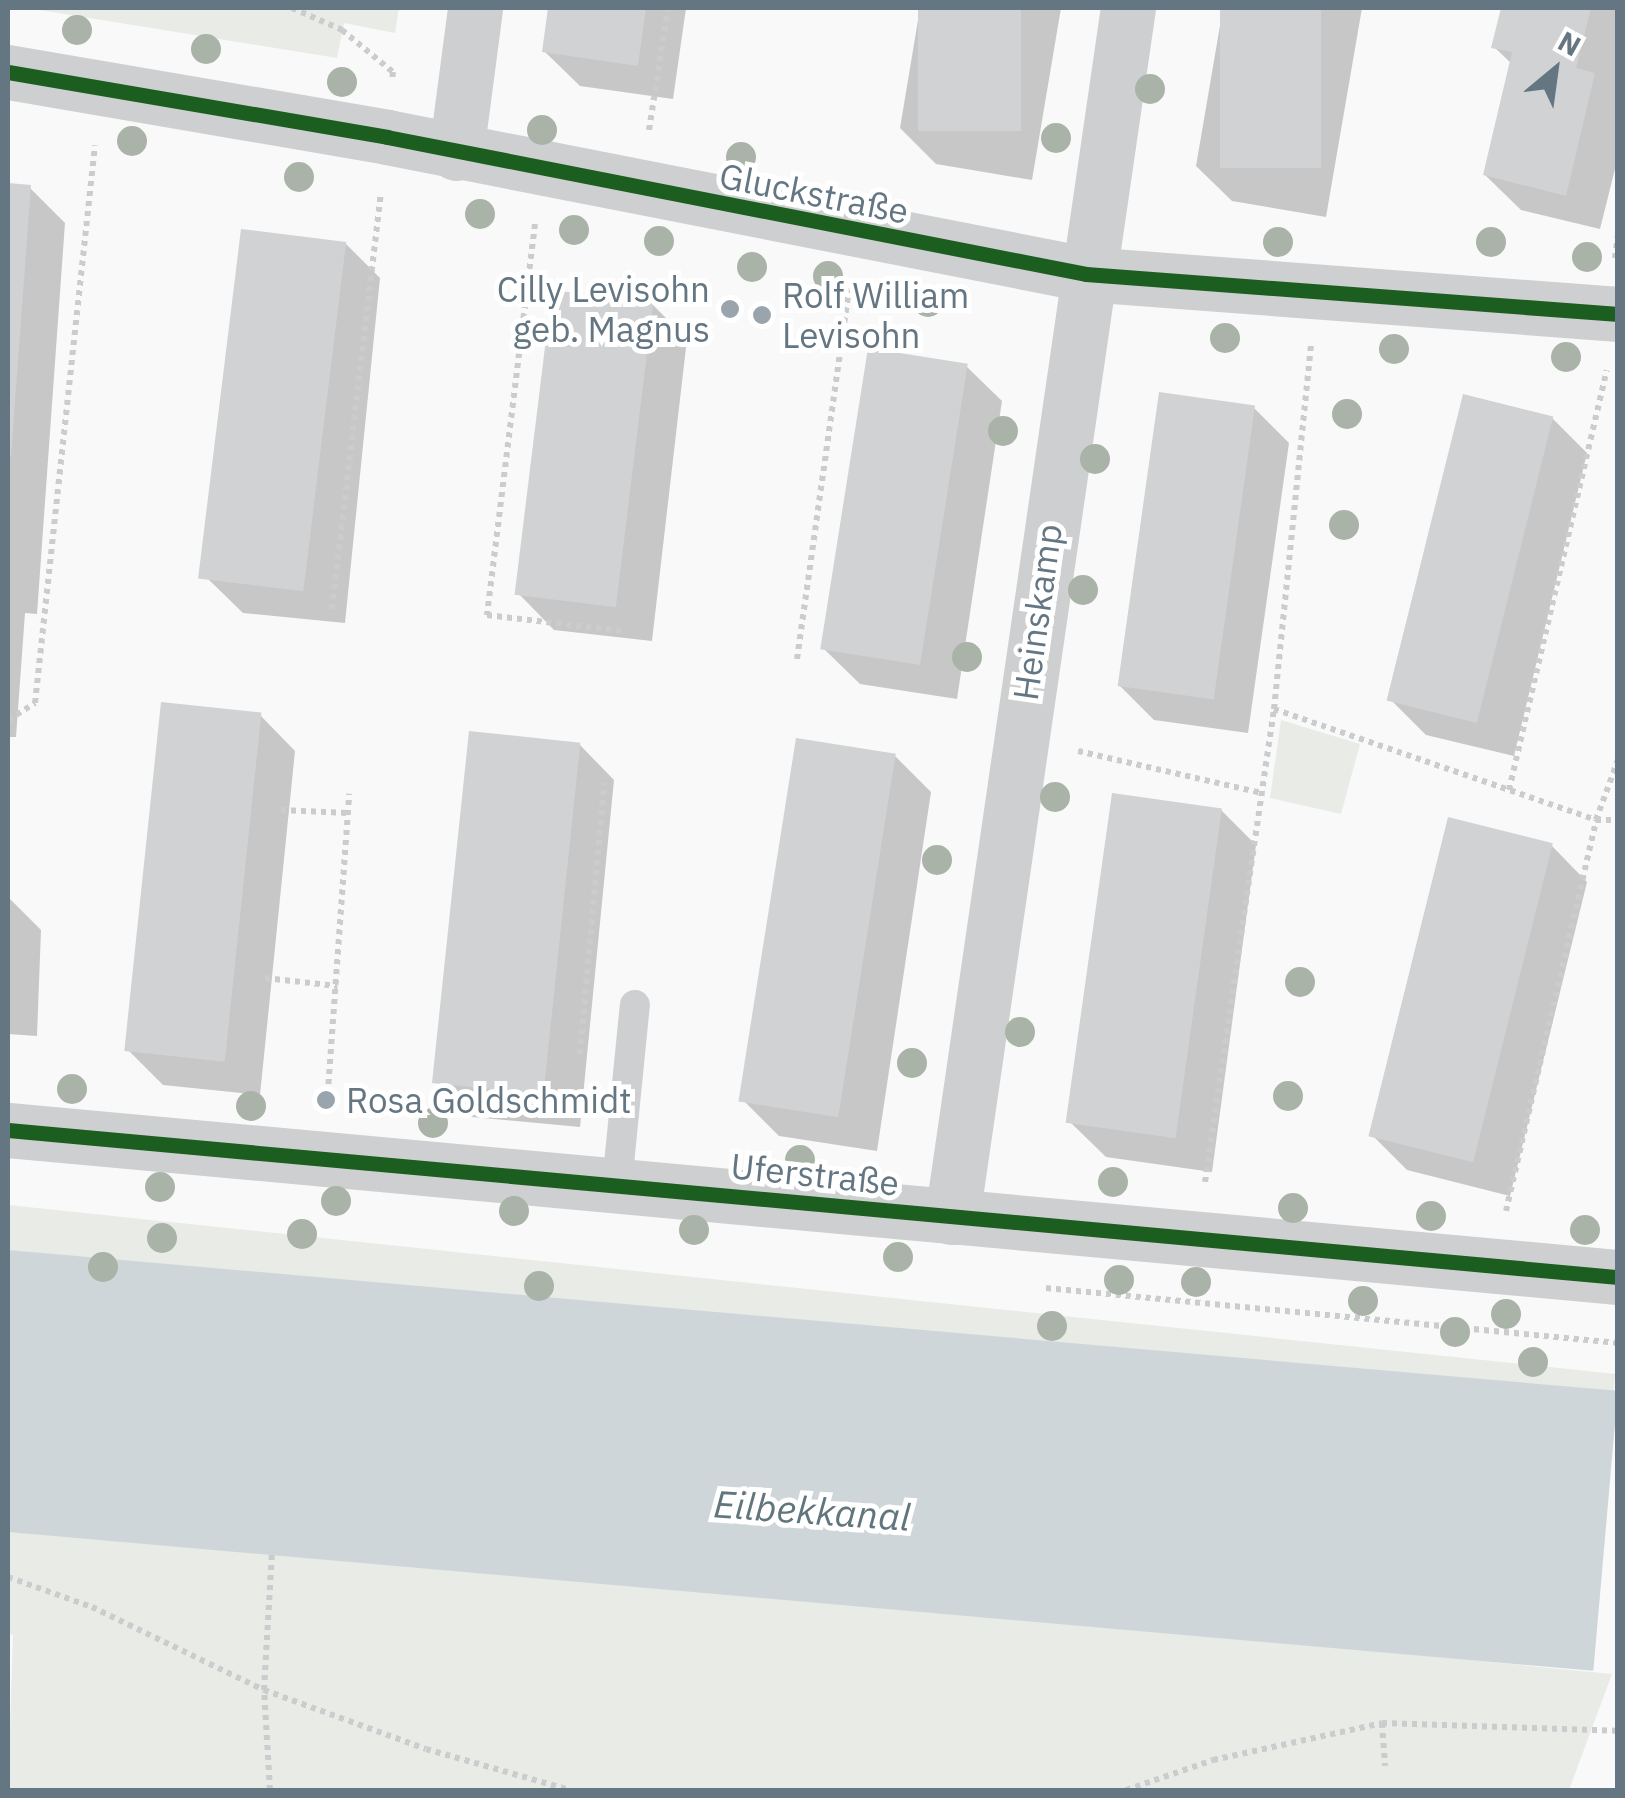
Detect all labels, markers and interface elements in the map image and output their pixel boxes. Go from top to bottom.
north arrow [1505,20,1605,120]
text: N [1552,22,1588,64]
street label: Gluckstraße [716,154,912,232]
place label: Cilly Levisohn geb. Magnus [497,268,710,350]
place label: Rolf William Levisohn [782,274,969,356]
marker: Cilly Levisohn geb. Magnus [719,298,741,320]
marker: Rolf William Levisohn [751,304,773,326]
street label: Heinskamp [1004,521,1070,703]
place label: Rosa Goldschmidt [346,1079,632,1121]
marker: Rosa Goldschmidt [315,1089,337,1111]
street label: Uferstraße [729,1144,901,1204]
water label: Eilbekkanal [712,1480,912,1540]

